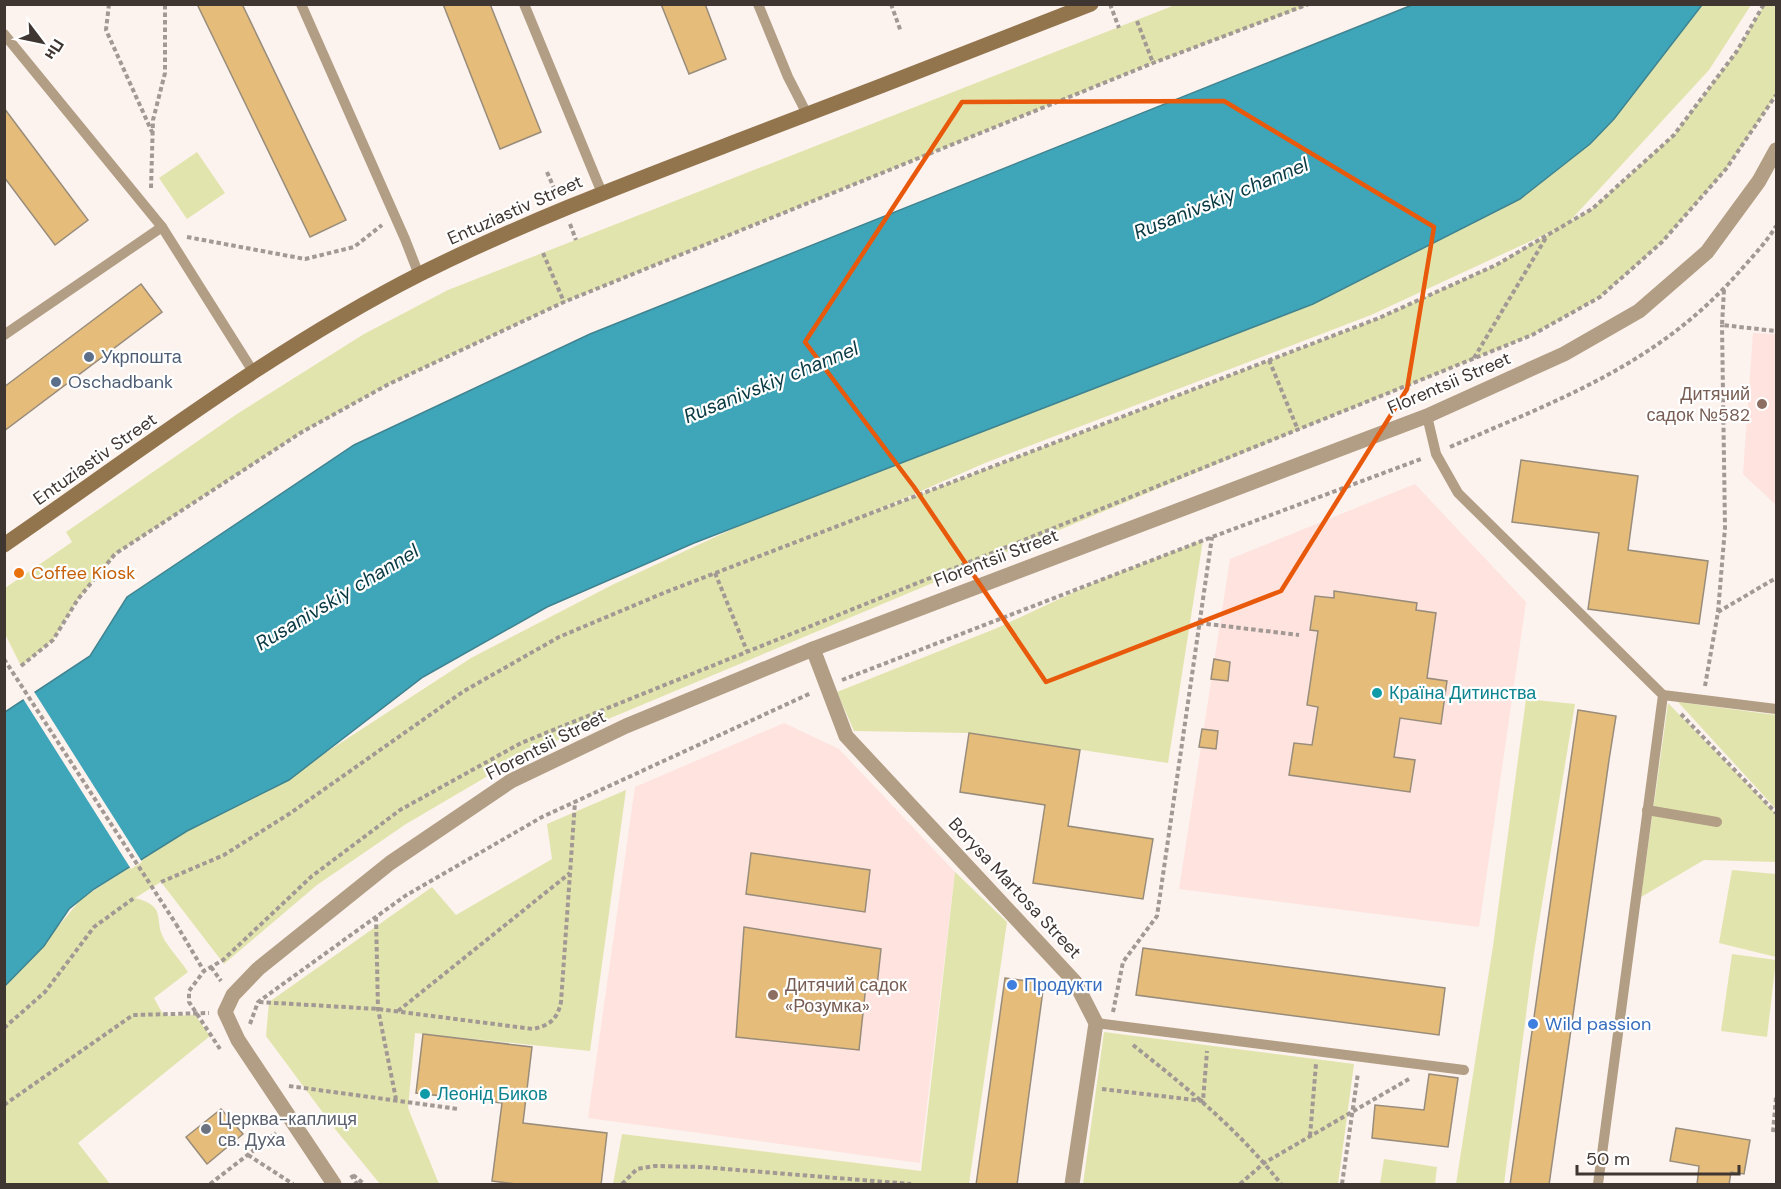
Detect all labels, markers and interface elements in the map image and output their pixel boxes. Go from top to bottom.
north arrow [12,12,72,72]
text: Пн [40,35,69,64]
water label: Rusanivskiy channel [1130,151,1313,245]
street label: Entuziastiv Street [444,169,586,251]
water label: Rusanivskiy channel [680,335,863,429]
place label: Укрпошта [101,345,183,369]
street label: Florentsii Street [1384,346,1514,420]
marker: Укрпошта [82,350,96,364]
place label: Oschadbank [68,370,173,394]
marker: Oschadbank [49,375,63,389]
place label: Дитячий садок №582 [1647,382,1750,427]
marker: Дитячий садок №582 [1755,397,1769,411]
street label: Entuziastiv Street [29,407,161,511]
street label: Florentsii Street [930,523,1062,593]
water label: Rusanivskiy channel [250,538,424,656]
place label: Coffee Kiosk [31,561,135,585]
marker: Coffee Kiosk [12,566,26,580]
place label: Країна Дитинства [1389,681,1537,705]
marker: Країна Дитинства [1370,686,1384,700]
street label: Florentsii Street [482,704,610,786]
street label: Borysa Martosa Street [943,812,1087,964]
place label: Дитячий садок «Розумка» [785,973,907,1018]
place label: Продукти [1024,973,1102,997]
marker: Продукти [1005,978,1019,992]
marker: Дитячий садок «Розумка» [766,988,780,1002]
place label: Wild passion [1545,1012,1651,1036]
marker: Wild passion [1526,1017,1540,1031]
place label: Леонід Биков [437,1082,548,1106]
marker: Леонід Биков [418,1087,432,1101]
place label: Церква-каплиця св. Духа [218,1107,357,1152]
marker: Церква-каплиця св. Духа [199,1122,213,1136]
scale bar [1577,1138,1739,1176]
text: 50 m [1586,1147,1630,1171]

